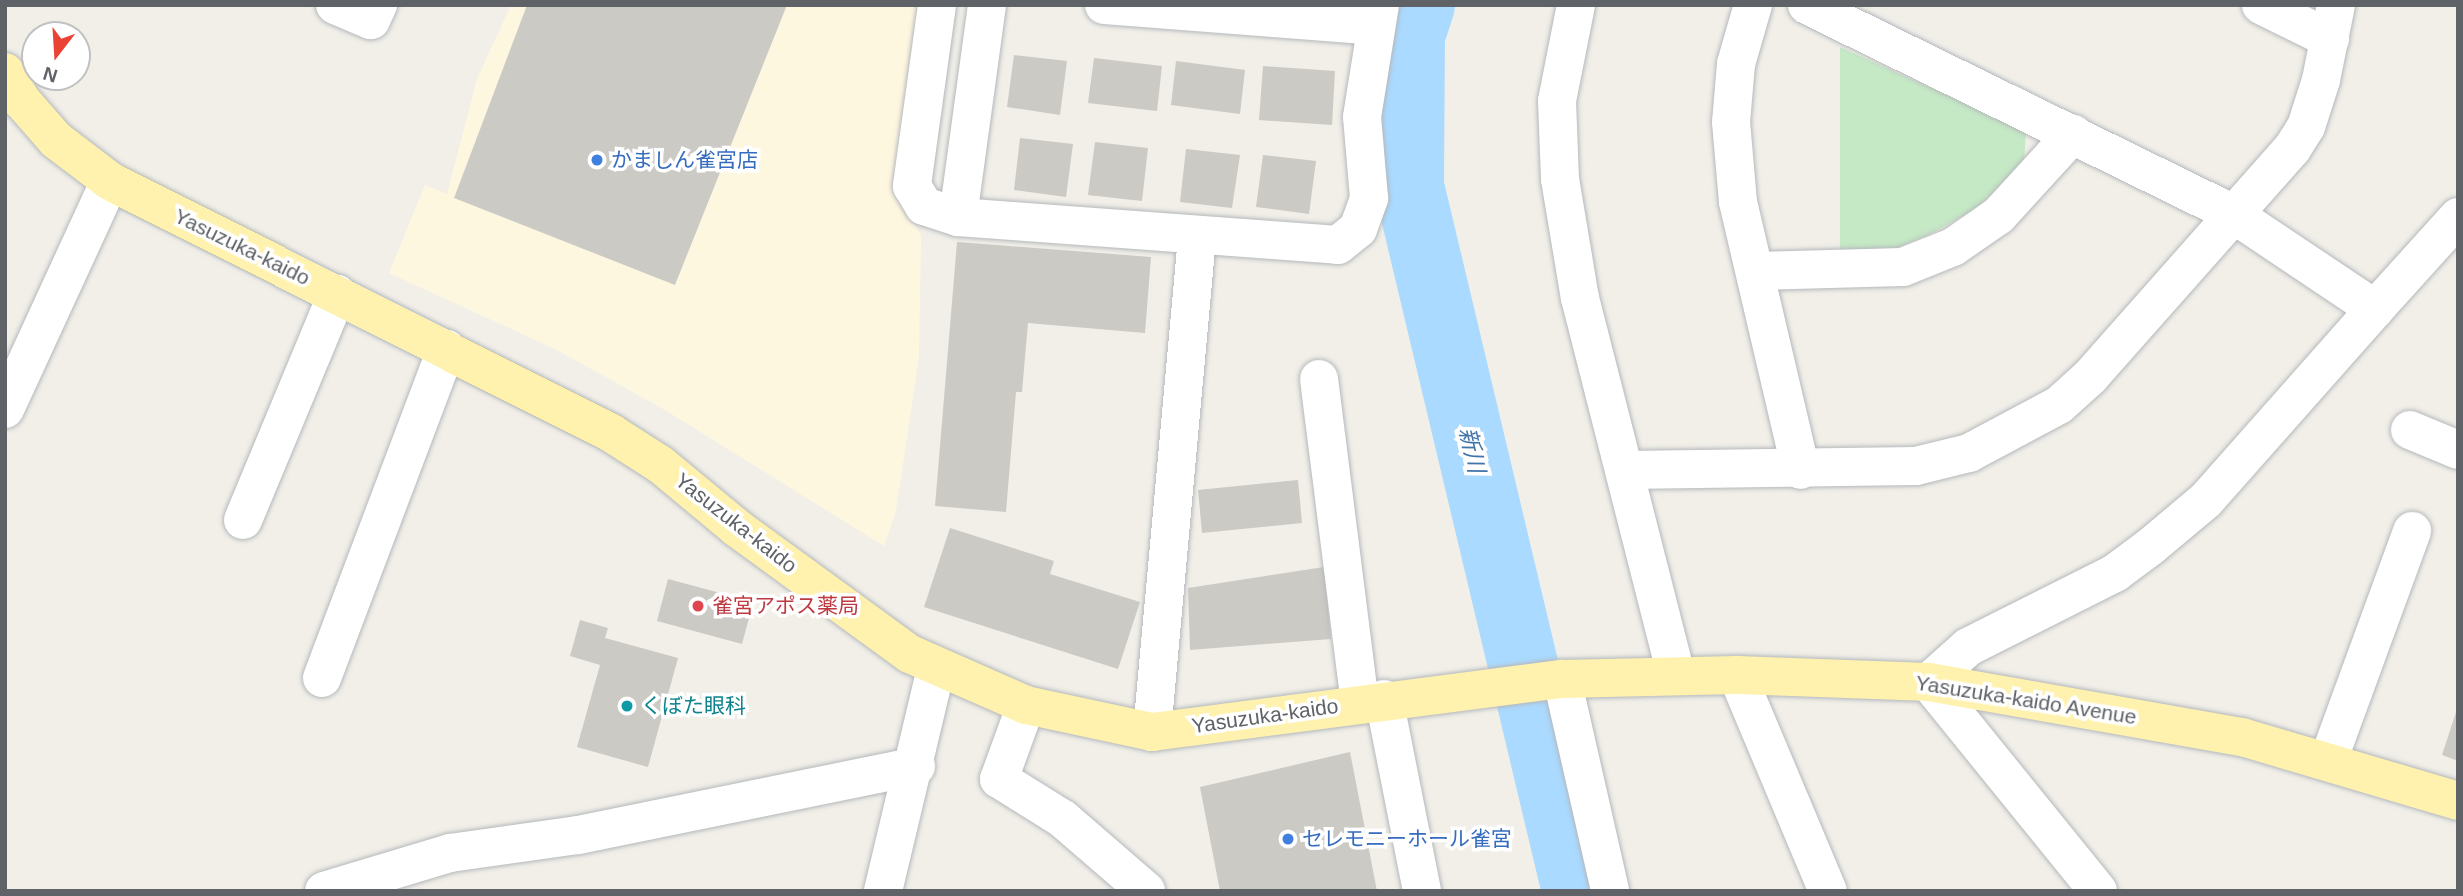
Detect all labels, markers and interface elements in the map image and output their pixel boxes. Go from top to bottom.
north arrow [21,21,91,91]
text: N [41,63,60,87]
place label: かましん雀宮店 [611,147,758,173]
marker: かましん雀宮店 [589,152,605,168]
street label: Yasuzuka-kaido [170,203,314,291]
water label: 新川 [1453,424,1491,476]
street label: Yasuzuka-kaido [670,468,802,578]
place label: 雀宮アポス薬局 [712,593,859,619]
marker: 雀宮アポス薬局 [690,598,706,614]
street label: Yasuzuka-kaido Avenue [1913,670,2139,730]
place label: くぼた眼科 [641,693,746,719]
street label: Yasuzuka-kaido [1190,693,1340,739]
marker: くぼた眼科 [619,698,635,714]
place label: セレモニーホール雀宮 [1302,826,1512,852]
marker: セレモニーホール雀宮 [1280,831,1296,847]

